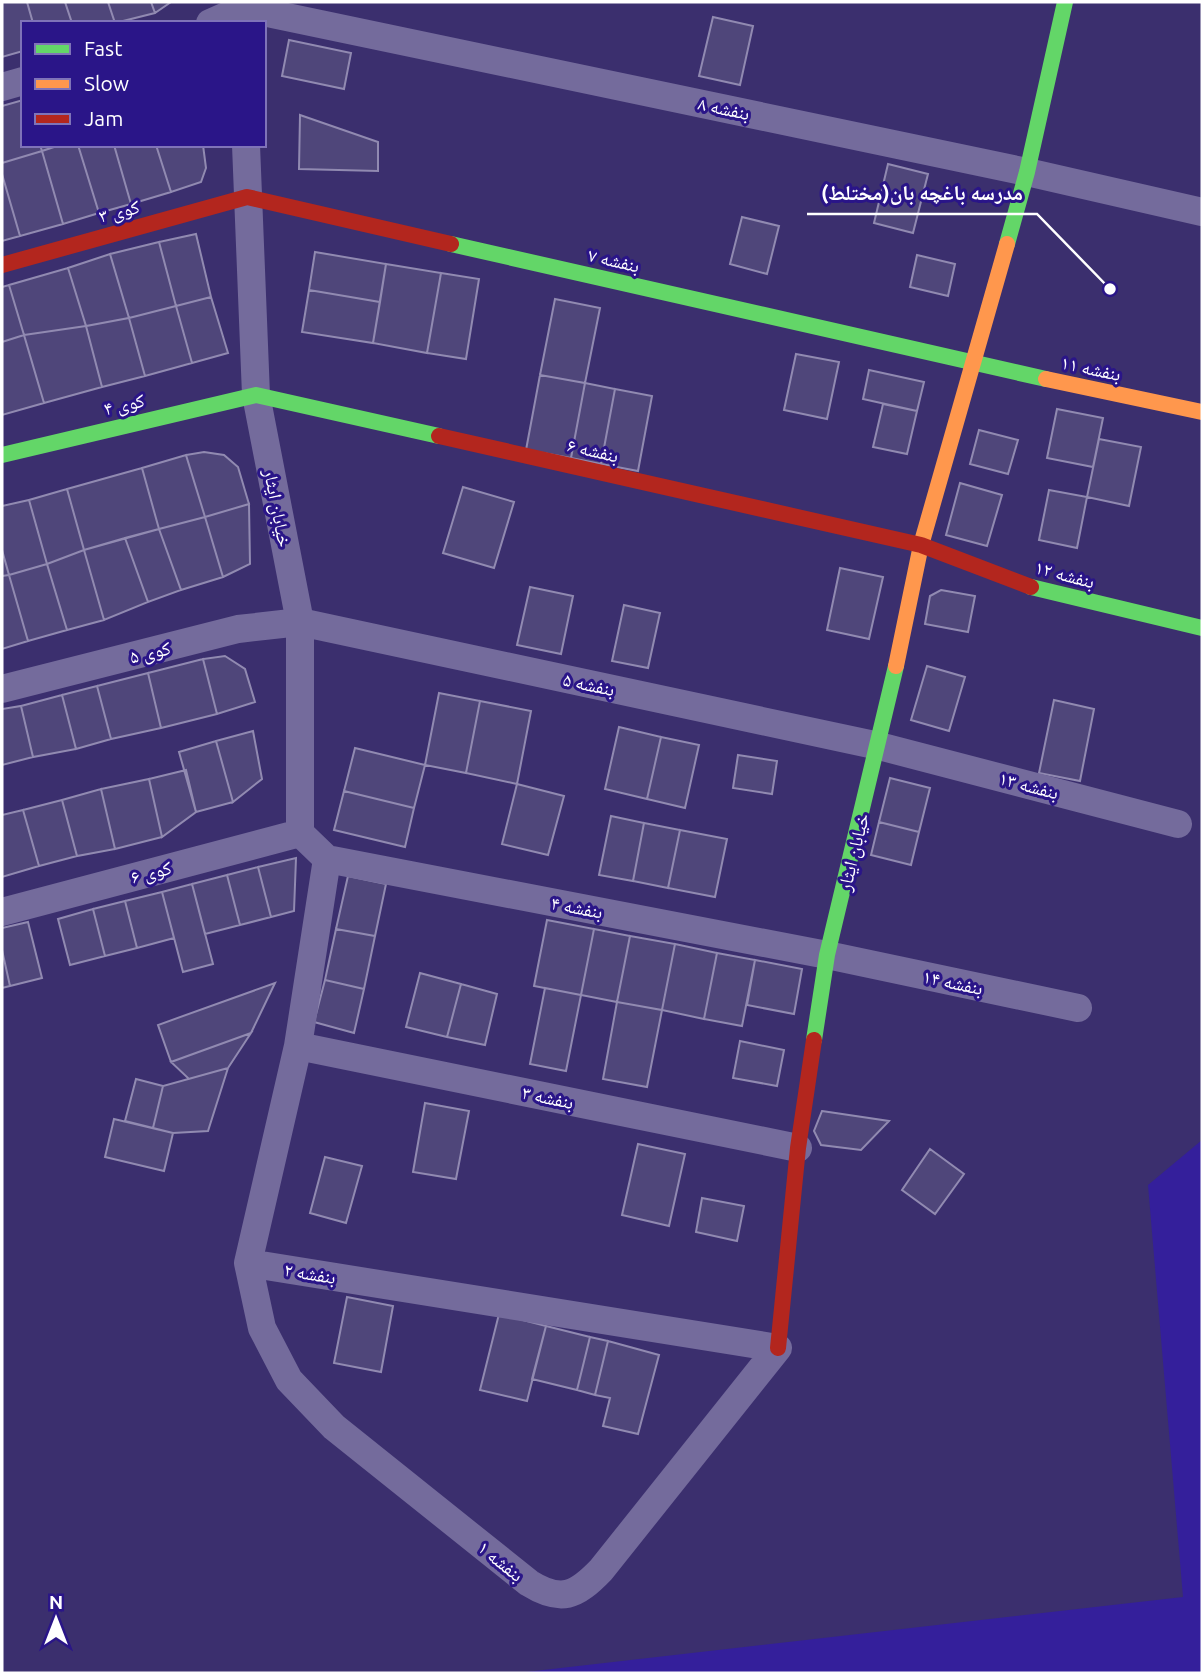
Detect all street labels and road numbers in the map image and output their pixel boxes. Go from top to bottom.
street label: بنفشه ۸ [696,92,752,125]
street label: کوی ۳ [96,195,142,228]
street label: بنفشه ۷ [586,243,642,277]
street label: بنفشه ۱۱ [1059,351,1123,386]
street label: کوی ۴ [101,389,147,420]
street label: بنفشه ۶ [565,433,621,467]
street label: خیابان ایثار [258,466,296,549]
street label: بنفشه ۱۲ [1033,556,1097,593]
street label: کوی ۵ [127,636,173,669]
street label: بنفشه ۵ [561,668,617,701]
street label: بنفشه ۱۳ [997,767,1061,804]
street label: خیابان ایثار [832,811,874,894]
street label: کوی ۶ [128,856,174,889]
street label: بنفشه ۴ [549,891,605,923]
street label: بنفشه ۱۴ [921,965,985,1000]
street label: بنفشه ۳ [520,1081,576,1114]
street label: بنفشه ۲ [282,1258,338,1289]
street label: بنفشه ۱ [473,1536,528,1586]

